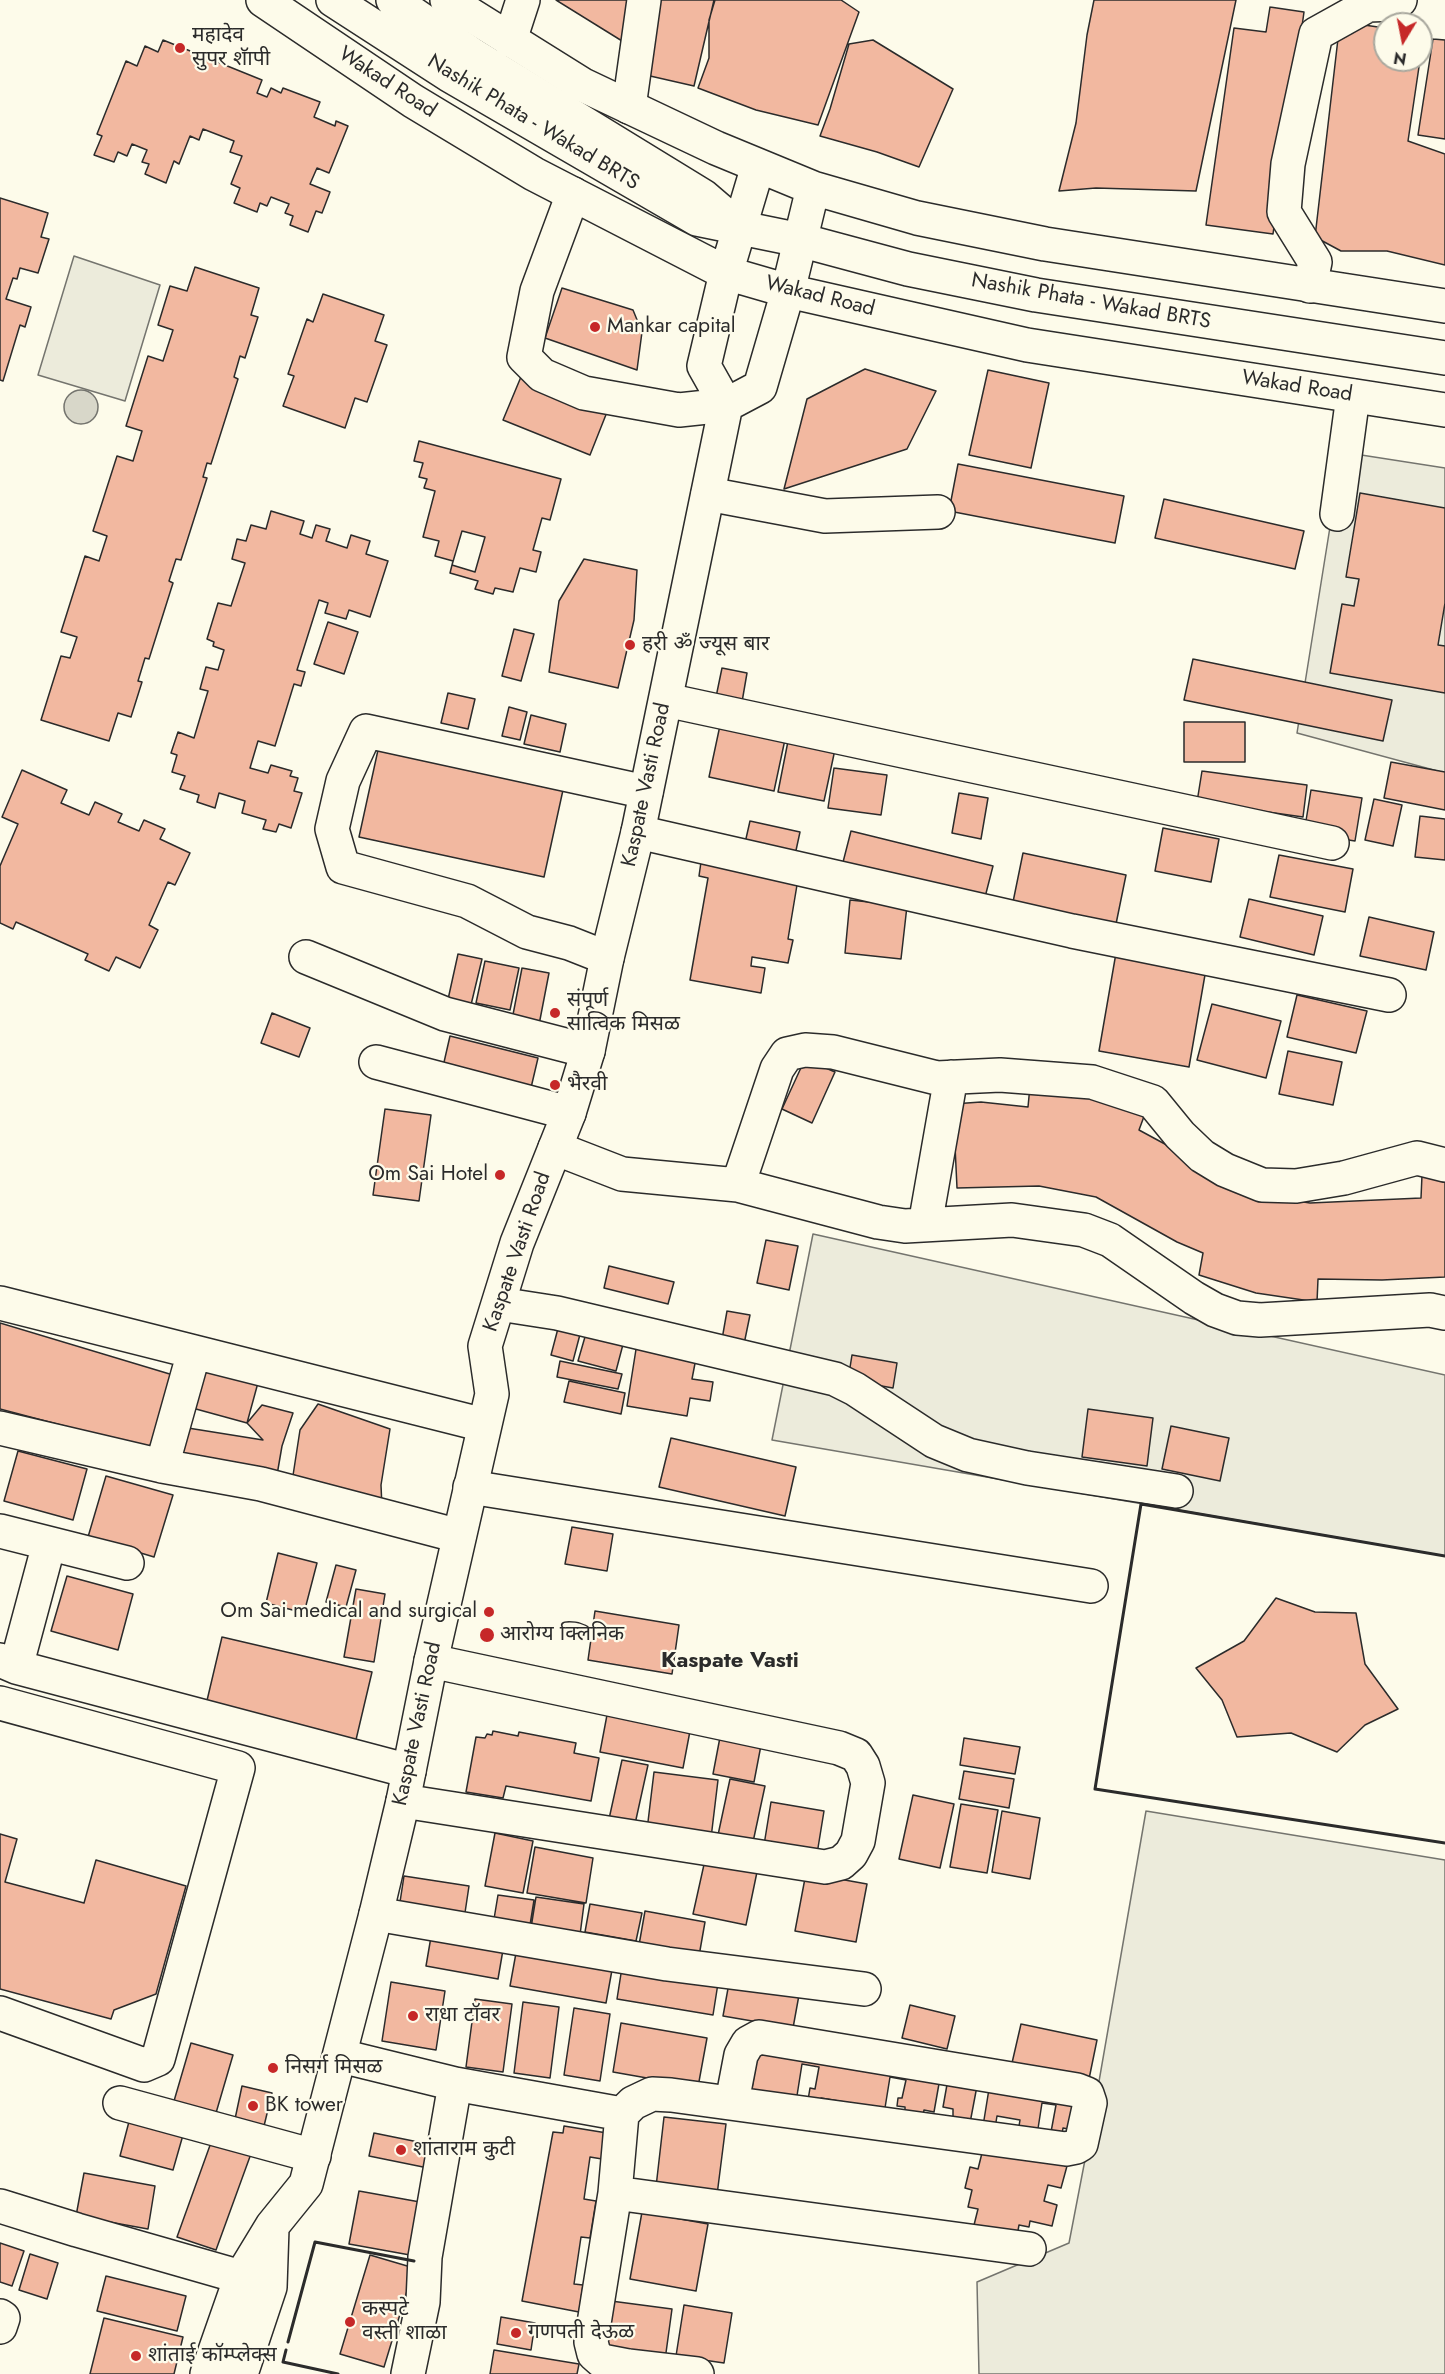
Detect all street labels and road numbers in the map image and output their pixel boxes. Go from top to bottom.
street label: Wakad Road [333,42,441,124]
street label: Nashik Phata - Wakad BRTS [422,50,644,196]
street label: Nashik Phata - Wakad BRTS [969,269,1213,335]
street label: Wakad Road [763,271,877,323]
street label: Wakad Road [1240,366,1354,408]
street label: Kaspate Vasti Road [617,701,677,869]
street label: Kaspate Vasti Road [479,1169,557,1335]
street label: Kaspate Vasti Road [388,1640,448,1808]

